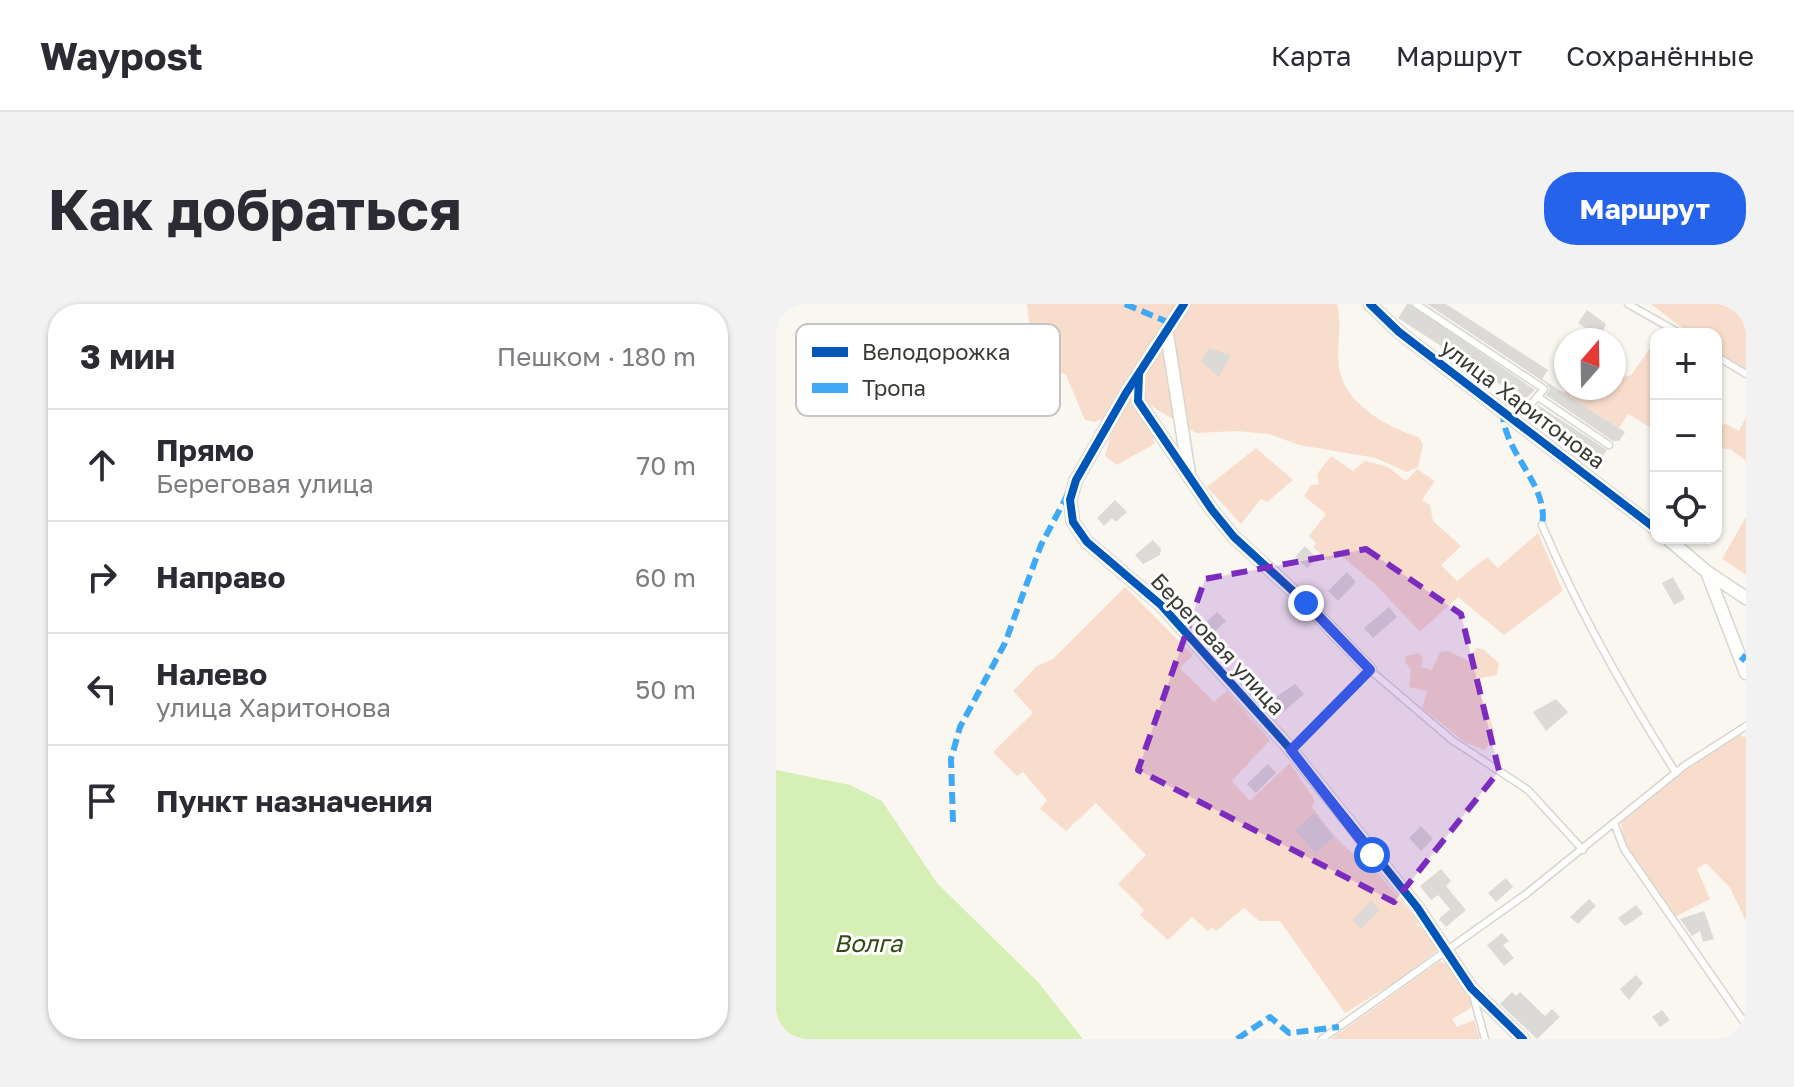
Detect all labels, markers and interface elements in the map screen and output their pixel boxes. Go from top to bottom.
text: Waypost [40,33,203,78]
text: Карта [1271,39,1352,72]
text: Маршрут [1396,39,1522,72]
text: Сохранённые [1566,39,1754,72]
button: Маршрут [1544,172,1746,245]
text: Как добраться [48,175,462,242]
legend [796,324,1060,416]
north arrow [1554,328,1626,400]
map controls [1650,328,1722,544]
button: + [1650,328,1722,400]
street label: улица Харитонова [1436,333,1611,474]
text: 3 мин [80,336,175,376]
text: Велодорожка [862,338,1010,365]
text: Пешком · 180 m [497,341,696,372]
text: Тропа [862,374,926,401]
button: − [1650,400,1722,472]
text: Прямо [156,432,254,468]
icon: ahead [80,443,124,487]
text: 70 m [637,450,696,481]
text: Береговая улица [156,468,374,499]
button: locate [1650,472,1722,544]
icon: right [80,555,124,599]
text: Направо [156,559,285,595]
text: 60 m [635,562,696,593]
street label: Береговая улица [1146,567,1291,720]
route end [1288,585,1324,621]
text: Налево [156,656,267,692]
icon: left [80,667,124,711]
text: 50 m [635,674,696,705]
text: улица Харитонова [156,692,391,723]
icon: arrive [80,779,124,823]
text: Пункт назначения [156,783,433,819]
route start [1354,837,1390,873]
water label: Волга [834,928,904,957]

